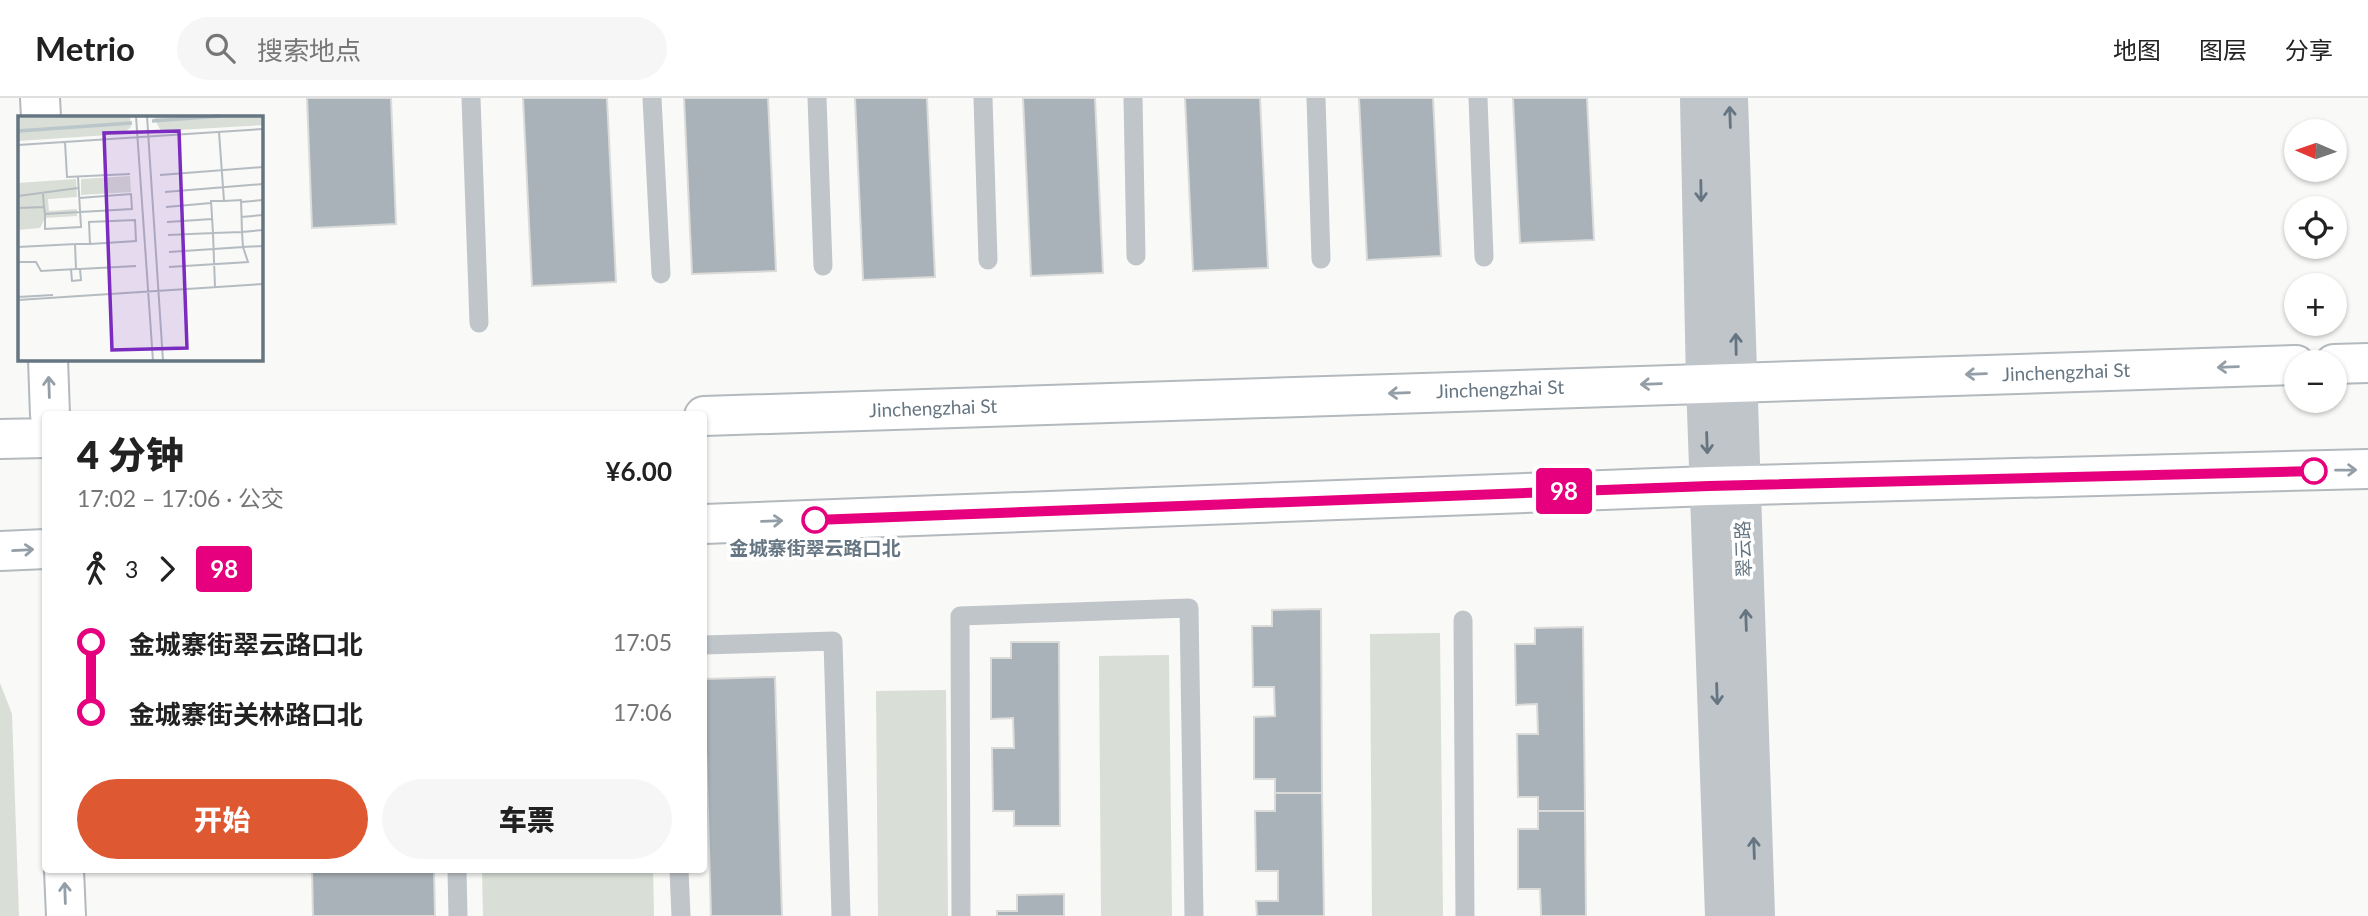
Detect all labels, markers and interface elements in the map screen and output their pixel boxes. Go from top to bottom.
search box [177,17,667,80]
text: Metrio [35,28,135,68]
icon: search [201,29,239,67]
text: 搜索地点 [257,34,361,66]
text: 地图 [2113,35,2161,64]
text: 图层 [2199,35,2247,64]
text: 分享 [2285,35,2333,64]
one-way arrow [1723,105,1737,128]
inset map [18,116,262,360]
north arrow [2284,119,2347,182]
map controls [2284,119,2347,413]
one-way arrow [1694,179,1708,202]
button: locate [2284,196,2347,259]
button: + [2284,273,2347,336]
one-way arrow [1730,333,1743,356]
button: − [2284,350,2347,413]
street label: Jinchengzhai St [2002,358,2131,385]
one-way arrow [2217,360,2240,374]
one-way arrow [1965,368,1988,381]
street label: Jinchengzhai St [1436,375,1565,402]
one-way arrow [43,376,56,399]
one-way arrow [1639,378,1662,391]
one-way arrow [1387,386,1410,399]
street label: Jinchengzhai St [869,394,998,421]
text: 4 分钟 [77,431,184,477]
one-way arrow [1701,431,1714,454]
text: ¥6.00 [606,455,672,487]
unlabelled marker [2301,458,2327,484]
one-way arrow [2334,463,2357,477]
line badge: 98 [1532,468,1596,514]
text: 98 [1550,476,1578,505]
text: 17:02 – 17:06 · 公交 [77,484,284,512]
marker: 金城寨街翠云路口北 [802,507,828,533]
one-way arrow [760,515,783,528]
street label: 翠云路 [1730,520,1755,578]
place label: 金城寨街翠云路口北 [729,536,901,559]
one-way arrow [11,543,34,556]
icon: walk [77,550,115,588]
icon: forward [148,550,186,588]
text: 98 [210,554,238,583]
text: 3 [125,555,138,583]
one-way arrow [1739,609,1752,632]
text: 金城寨街翠云路口北 [129,628,363,660]
text: 17:05 [613,628,672,656]
one-way arrow [1710,683,1723,706]
text: 金城寨街关林路口北 [129,698,363,730]
text: 17:06 [613,698,672,726]
button: 开始 [77,779,368,859]
button: 车票 [382,779,672,859]
one-way arrow [1747,837,1760,860]
one-way arrow [59,882,72,905]

